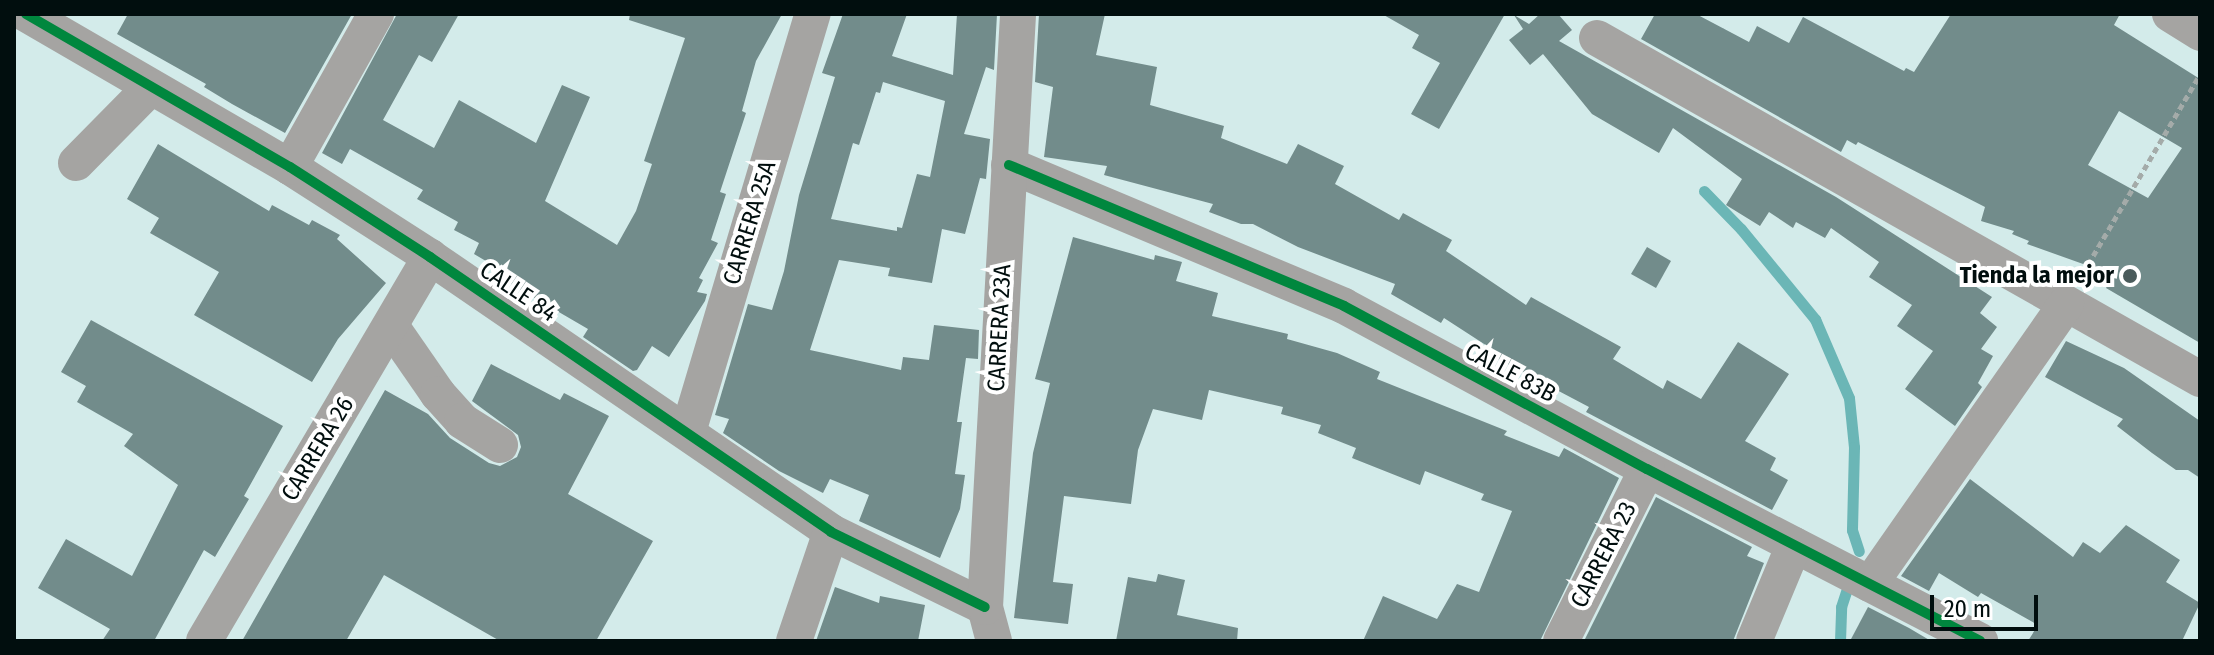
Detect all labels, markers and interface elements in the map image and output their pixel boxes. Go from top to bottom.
street label: CARRERA 25A [718,158,782,288]
street label: CALLE 84 [474,256,562,328]
place label: Tienda la mejor [1960,262,2114,290]
street label: CARRERA 23A [982,264,1018,392]
marker: Tienda la mejor [2121,267,2139,285]
street label: CALLE 83B [1460,337,1560,409]
street label: CARRERA 26 [276,392,360,506]
street label: CARRERA 23 [1565,497,1643,613]
scale bar [1934,579,2042,629]
text: 20 m [1944,595,1991,623]

